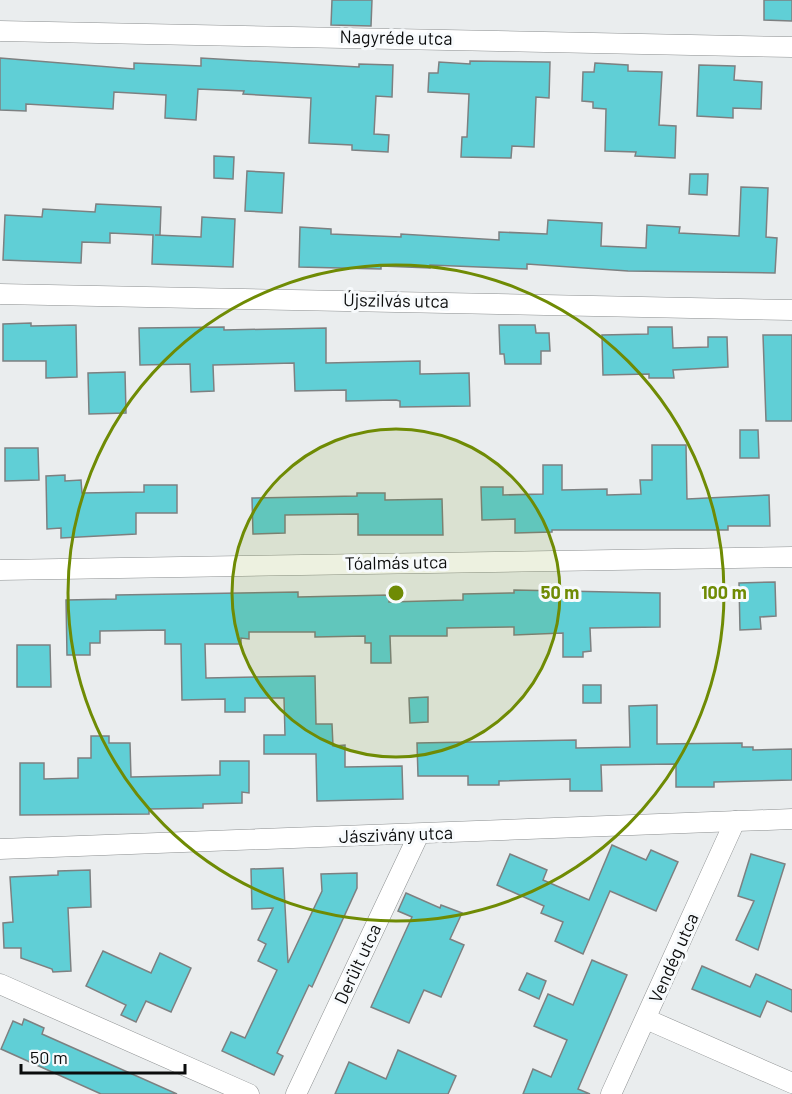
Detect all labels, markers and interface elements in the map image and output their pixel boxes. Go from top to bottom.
street label: Nagyréde utca [339,25,453,49]
street label: Újszilvás utca [343,288,449,312]
street label: Tóalmás utca [344,550,448,574]
text: 50 m [541,581,579,603]
text: 100 m [701,581,747,603]
centre of rings [386,583,406,603]
street label: Jászivány utca [338,821,453,847]
street label: Vendég utca [644,909,703,1006]
street label: Derült utca [329,920,385,1007]
scale bar [21,1037,184,1075]
text: 50 m [30,1046,68,1068]

